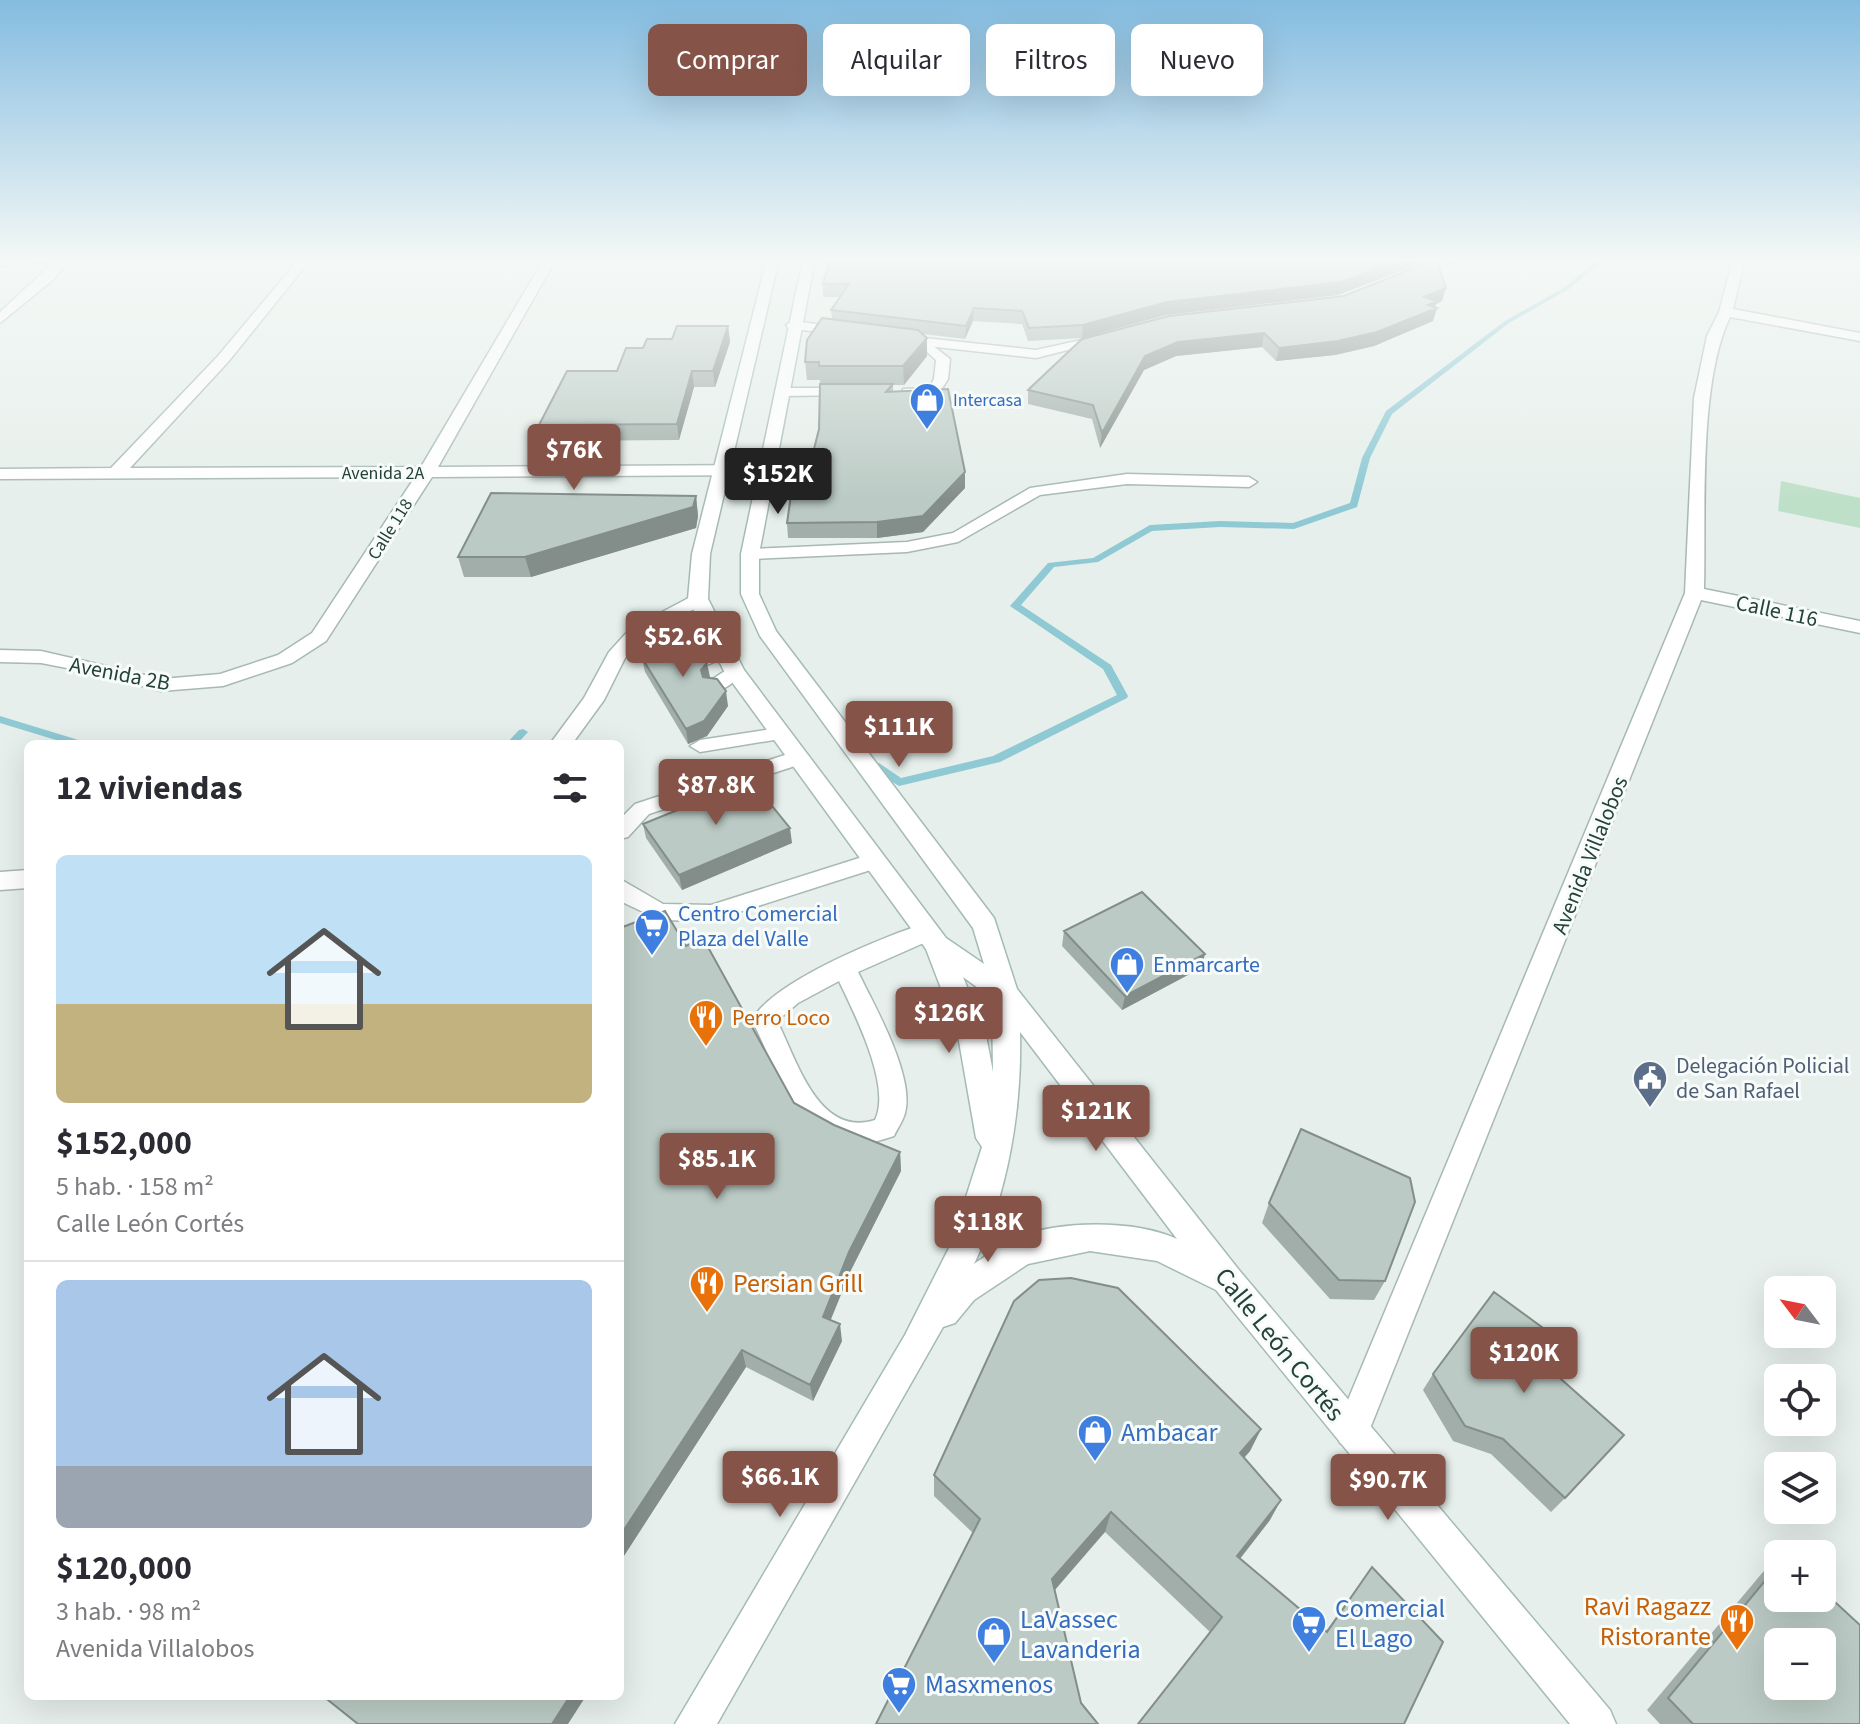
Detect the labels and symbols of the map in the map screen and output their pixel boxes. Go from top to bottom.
shop icon: Intercasa [908,381,946,431]
place label: Intercasa [953,388,1022,413]
pin: $76K [527,424,621,492]
pin: $152K [722,448,834,516]
street label: Avenida 2A [342,461,425,486]
street label: Calle 118 [362,494,419,565]
street label: Calle 116 [1733,587,1821,635]
pin: $52.6K [618,611,748,679]
street label: Avenida 2B [67,649,173,699]
pin: $111K [843,701,955,769]
pin: $87.8K [651,759,781,827]
street label: Avenida Villalobos [1544,772,1636,939]
place label: Centro Comercial Plaza del Valle [678,898,838,955]
supermarket icon: Centro Comercial Plaza del Valle [633,907,671,957]
shop icon: Enmarcarte [1108,945,1146,995]
place label: Enmarcarte [1153,949,1260,981]
pin: $126K [893,987,1005,1055]
restaurant icon: Perro Loco [687,998,725,1048]
place label: Perro Loco [732,1002,830,1034]
place label: Delegación Policial de San Rafael [1676,1050,1849,1107]
public building icon: Delegación Policial de San Rafael [1631,1059,1669,1109]
pin: $121K [1040,1085,1152,1153]
pin: $85.1K [652,1133,782,1201]
pin: $118K [932,1196,1044,1264]
street label: Calle León Cortés [1206,1260,1353,1429]
restaurant icon: Persian Grill [688,1264,726,1314]
place label: Persian Grill [733,1265,863,1302]
north arrow [1764,1276,1836,1348]
pin: $120K [1468,1327,1580,1395]
shop icon: Ambacar [1076,1413,1114,1463]
place label: Ambacar [1121,1414,1218,1451]
pin: $66.1K [715,1451,845,1519]
pin: $90.7K [1323,1454,1453,1522]
place label: Ravi Ragazz Ristorante [1584,1588,1711,1655]
place label: Comercial El Lago [1335,1590,1445,1657]
place label: LaVassec Lavanderia [1020,1601,1141,1668]
restaurant icon: Ravi Ragazz Ristorante [1718,1602,1756,1652]
supermarket icon: Comercial El Lago [1290,1604,1328,1654]
shop icon: LaVassec Lavanderia [975,1615,1013,1665]
supermarket icon: Masxmenos [880,1665,918,1715]
place label: Masxmenos [925,1666,1053,1703]

